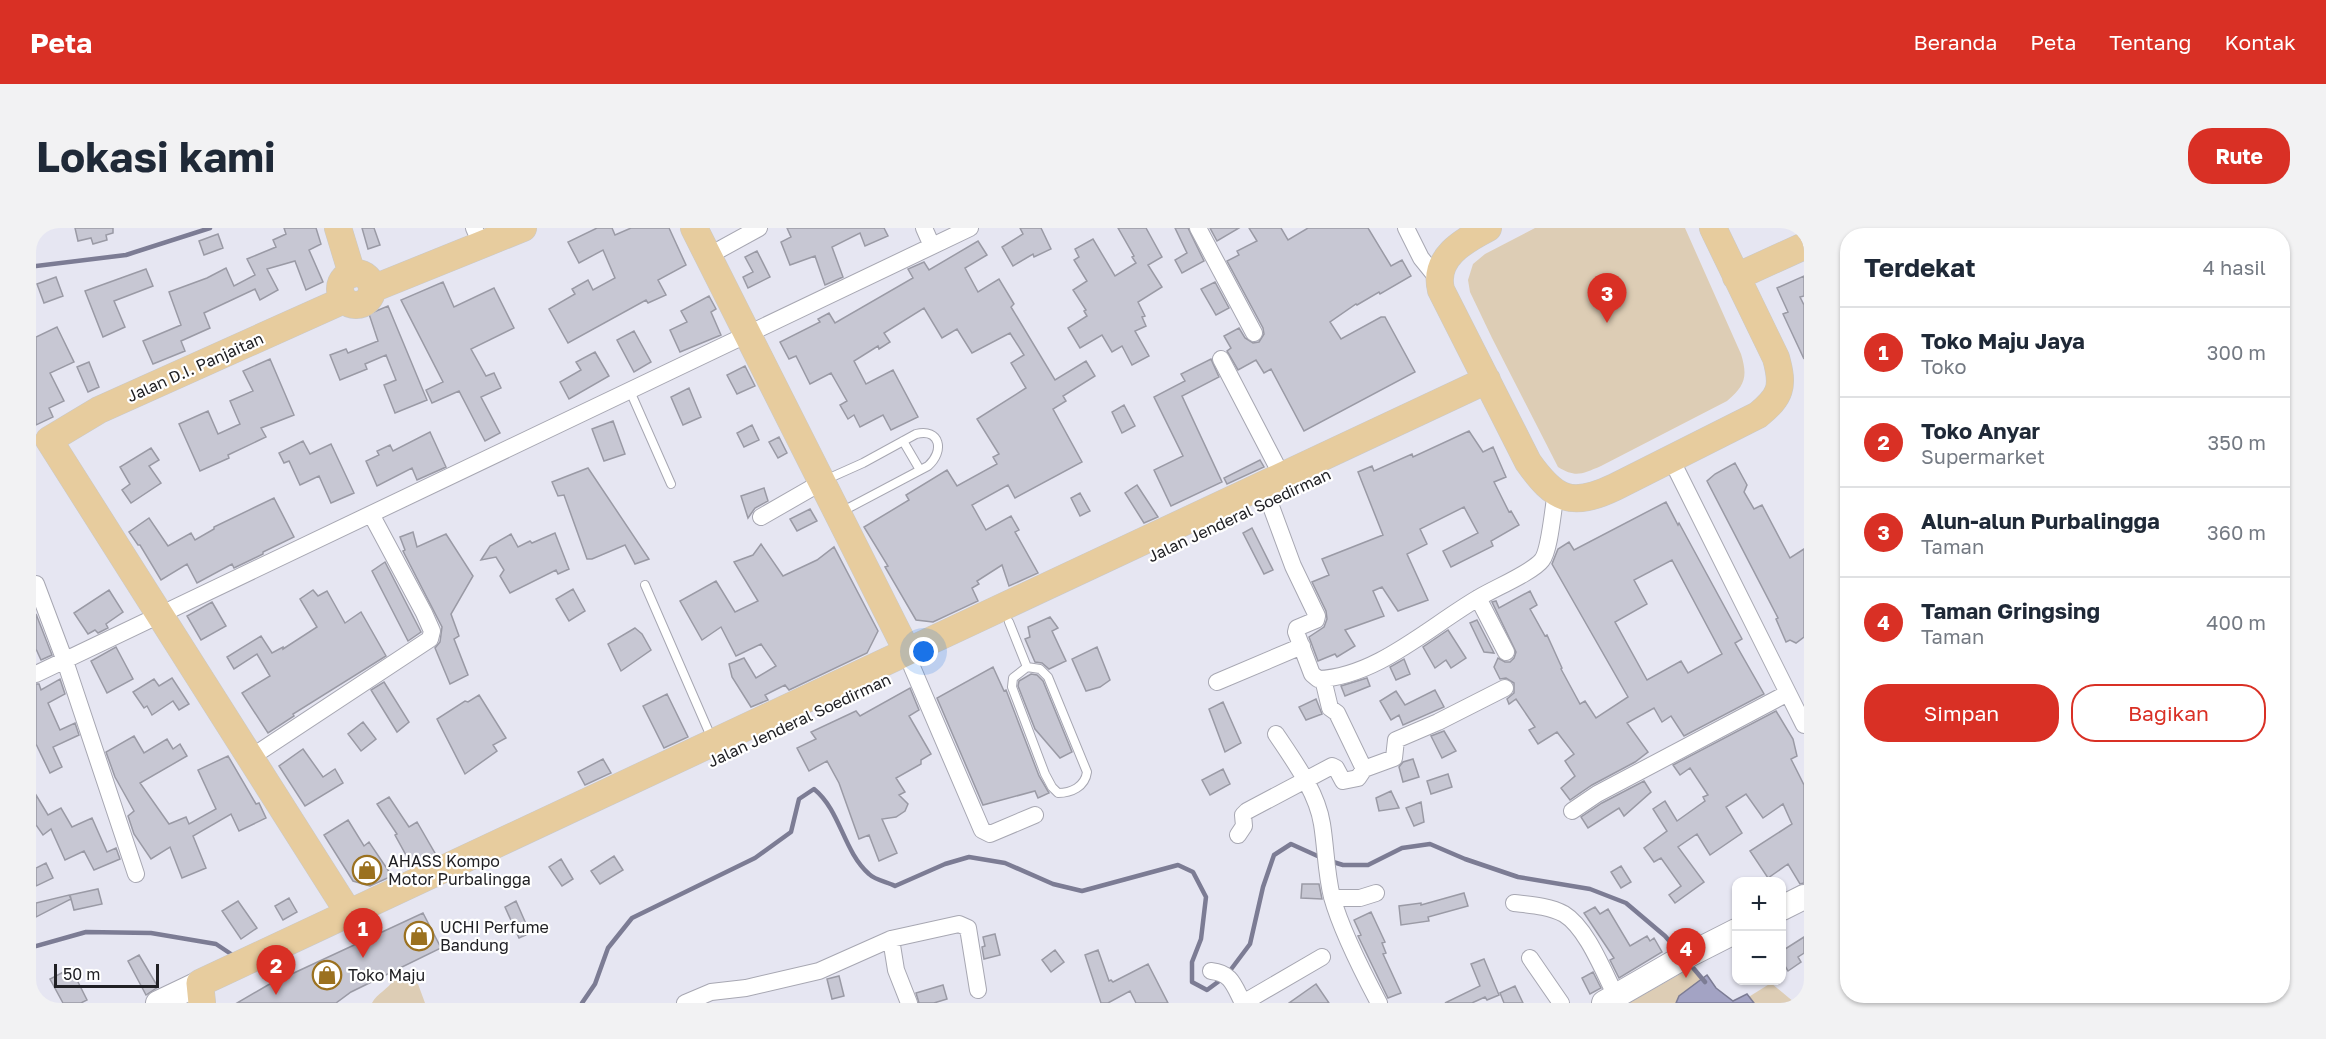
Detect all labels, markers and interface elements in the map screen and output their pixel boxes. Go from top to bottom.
text: Peta [30,26,92,59]
text: Beranda [1914,29,1997,55]
text: Peta [2030,29,2076,55]
text: Tentang [2109,29,2191,55]
text: Kontak [2224,29,2296,55]
button: Rute [2188,128,2290,184]
text: Lokasi kami [36,131,276,181]
text: Terdekat [1864,252,1976,283]
text: 4 hasil [2203,255,2266,279]
pin: 3 [1588,274,1626,323]
text: Toko Maju Jaya [1921,327,2085,354]
street label: Jalan D.I. Panjaitan [124,328,266,406]
text: 1 [1878,340,1889,364]
text: 300 m [2207,340,2266,364]
text: Toko [1921,354,1967,378]
text: Toko Anyar [1921,417,2040,444]
text: 2 [1877,430,1890,454]
text: 350 m [2208,430,2266,454]
text: Supermarket [1921,444,2045,468]
street label: Jalan Jenderal Soedirman [1144,464,1334,566]
text: Alun-alun Purbalingga [1921,507,2160,534]
text: 3 [1877,520,1890,544]
text: 360 m [2207,520,2266,544]
text: Taman [1921,534,1984,558]
text: Taman Gringsing [1921,597,2100,624]
text: 4 [1877,610,1890,634]
text: 400 m [2206,610,2266,634]
text: Taman [1921,624,1984,648]
your location [909,637,938,666]
street label: Jalan Jenderal Soedirman [704,669,894,771]
button: Simpan [1864,684,2059,742]
button: Bagikan [2071,684,2266,742]
place label: AHASS Kompo Motor Purbalingga [388,851,531,889]
shop icon: AHASS Kompo Motor Purbalingga [351,854,383,886]
map controls [1732,877,1786,985]
button: + [1732,877,1786,931]
pin: 1 [344,908,382,958]
place label: UCHI Perfume Bandung [440,917,549,955]
shop icon: UCHI Perfume Bandung [403,920,435,952]
pin: 4 [1666,928,1706,978]
button: − [1732,931,1786,985]
pin: 2 [256,946,296,995]
shop icon: Toko Maju [311,959,343,991]
scale bar [54,961,159,988]
text: 50 m [63,964,100,984]
place label: Toko Maju [348,965,425,985]

